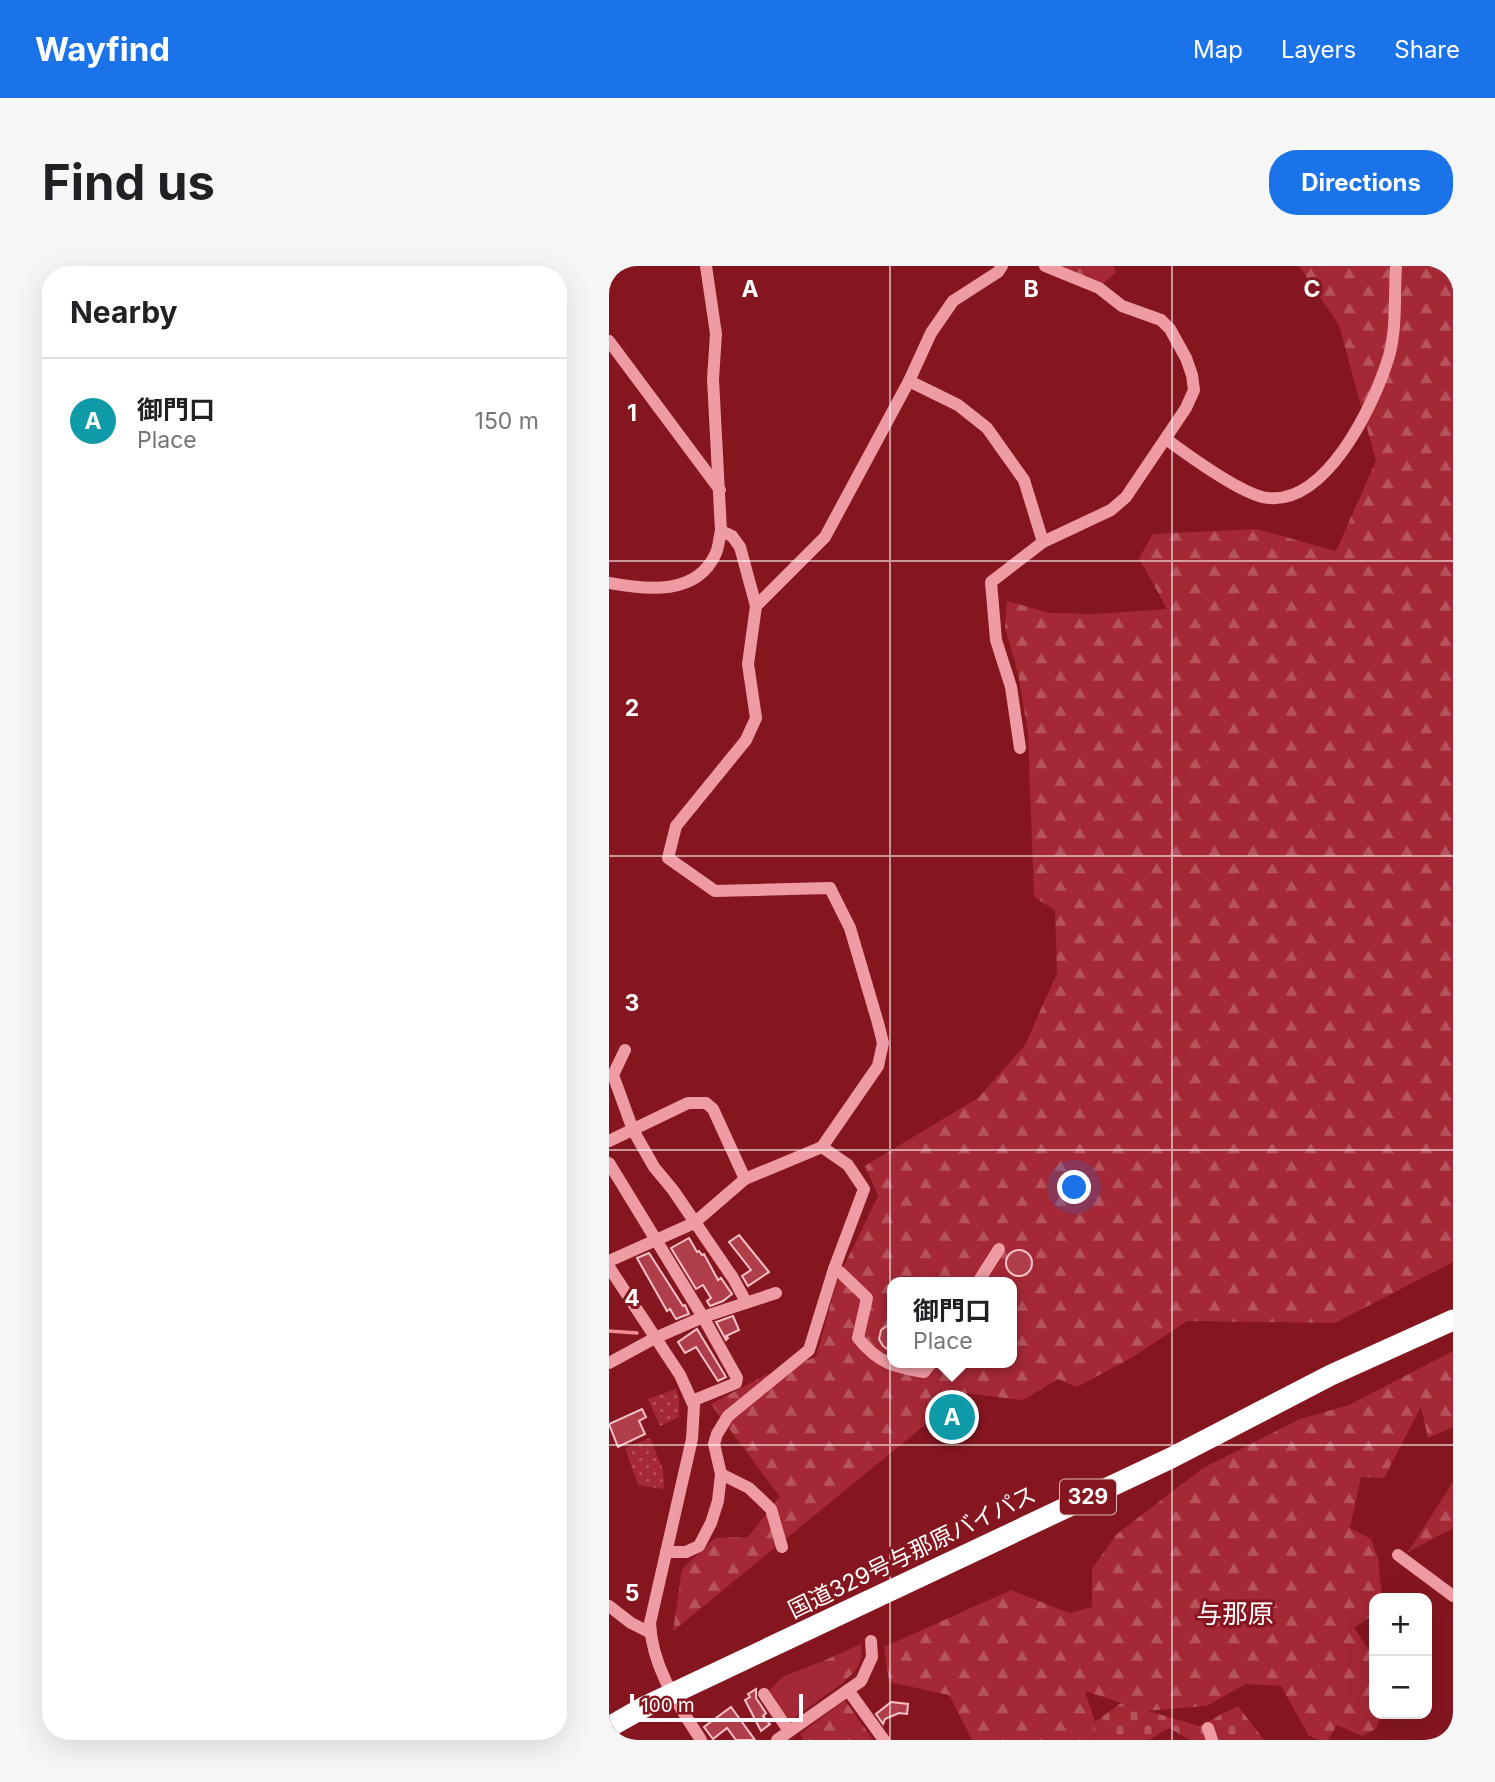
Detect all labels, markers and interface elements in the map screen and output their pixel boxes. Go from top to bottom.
text: Wayfind [35,29,170,69]
text: Map [1193,35,1243,64]
text: Layers [1281,35,1356,64]
text: Share [1394,35,1460,64]
button: Directions [1269,150,1453,215]
text: Find us [42,153,215,212]
text: A [741,275,759,303]
text: B [1023,275,1039,303]
text: C [1303,275,1321,303]
text: Nearby [70,294,178,330]
text: 御門口 [137,394,215,425]
text: 1 [627,399,637,427]
text: A [84,407,102,435]
text: 150 m [475,407,539,435]
text: Place [137,426,197,454]
text: 2 [625,694,639,722]
text: 3 [625,989,639,1017]
your location [1057,1170,1091,1204]
popup [887,1277,1017,1368]
text: 4 [624,1284,640,1312]
text: 御門口 [913,1295,991,1326]
text: Place [913,1327,973,1355]
pin: A [929,1391,975,1443]
street label: 国道329号与那原バイパス [784,1480,1040,1624]
road number: 329 [1060,1480,1116,1514]
text: 5 [625,1579,639,1607]
map controls [1369,1593,1432,1719]
button: + [1369,1593,1432,1656]
district label: 与那原 [1196,1598,1274,1629]
button: − [1369,1656,1432,1719]
scale bar [630,1691,803,1723]
text: 100 m [641,1694,695,1717]

